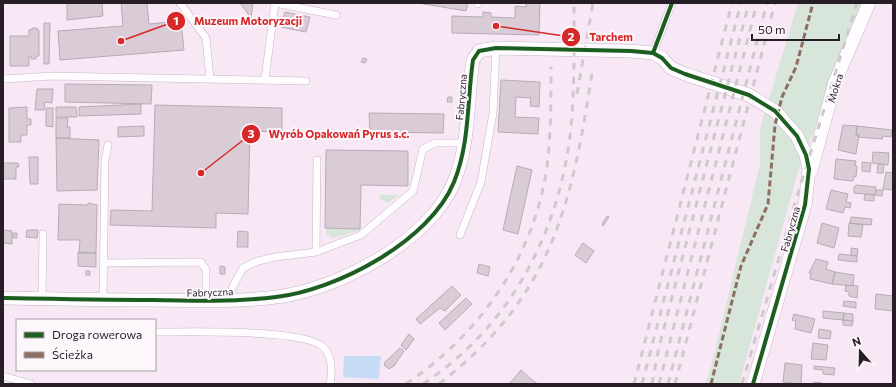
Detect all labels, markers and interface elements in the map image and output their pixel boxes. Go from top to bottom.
callout: Muzeum Motoryzacji [166,9,310,32]
text: 1 [173,13,179,27]
text: Muzeum Motoryzacji [194,14,302,27]
scale bar [752,16,839,42]
text: 50 m [758,22,786,36]
callout: Tarchem [561,26,641,49]
text: 2 [568,29,575,43]
text: Tarchem [589,30,633,43]
street label: Mokra [825,72,845,104]
street label: Fabryczna [453,73,469,121]
callout: Wyrób Opakowań Pyrus s.c. [241,123,418,146]
text: 3 [248,126,255,140]
text: Wyrób Opakowań Pyrus s.c. [269,127,410,140]
street label: Fabryczna [778,205,802,253]
street label: Fabryczna [187,285,233,299]
legend [16,319,156,371]
text: Droga rowerowa [52,327,142,341]
north arrow [840,331,880,371]
text: N [850,334,863,349]
text: Ścieżka [52,347,93,361]

